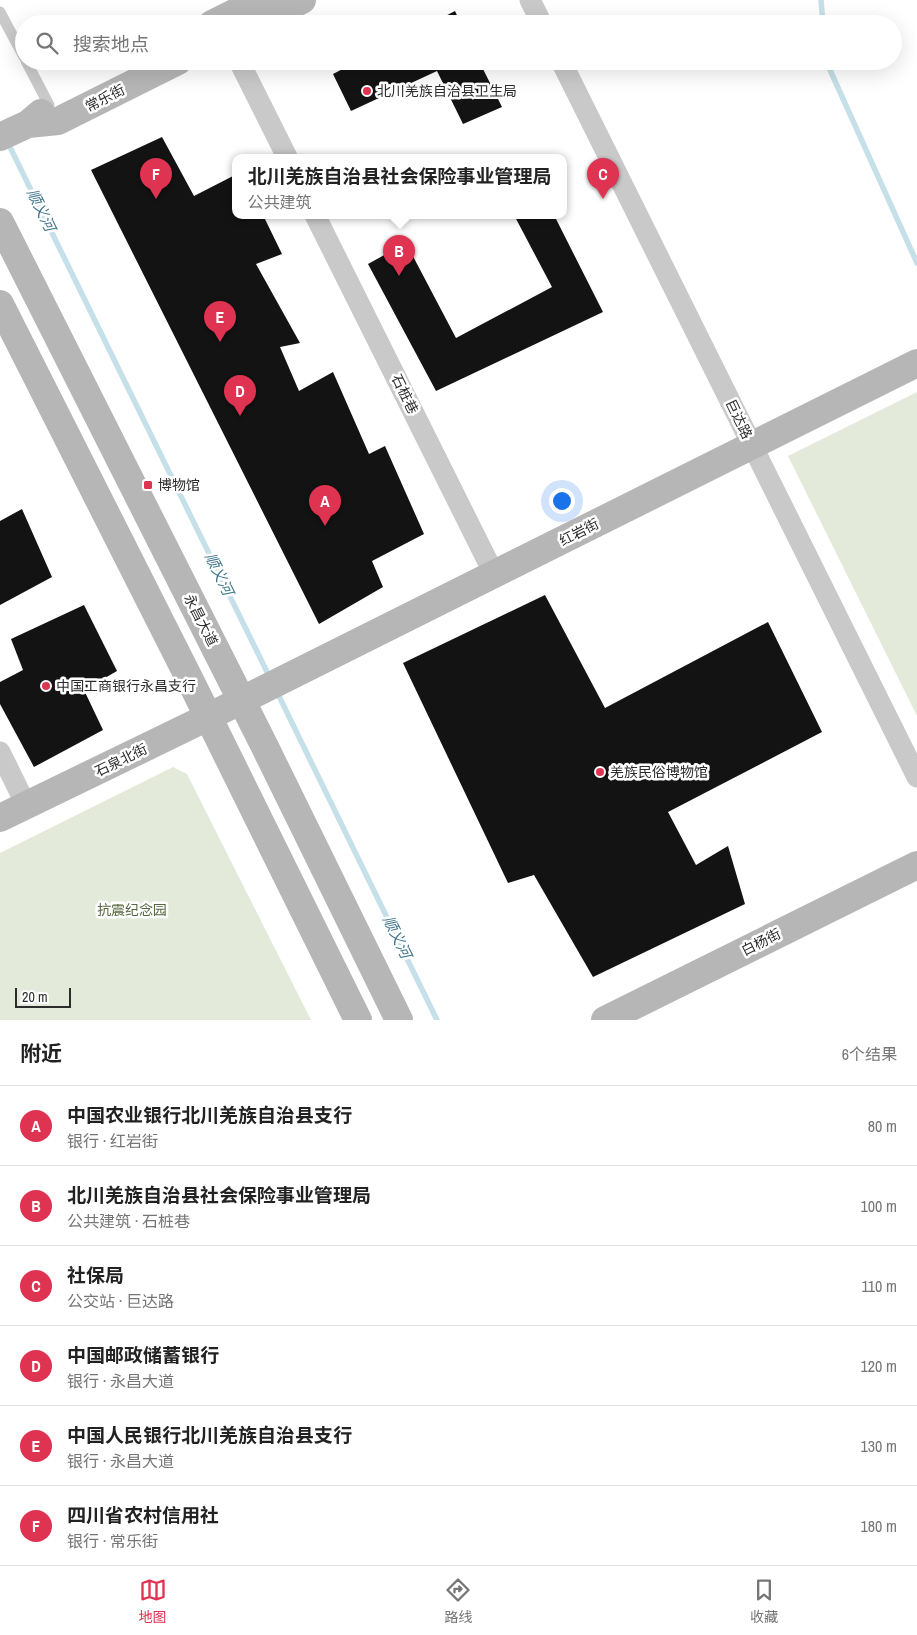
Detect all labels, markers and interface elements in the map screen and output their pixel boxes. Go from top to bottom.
search box [15,15,902,70]
icon: search [33,29,61,57]
text: 搜索地点 [73,31,149,57]
street label: 常乐街 [82,80,128,116]
place label: 北川羌族自治县卫生局 [377,82,517,100]
marker: 北川羌族自治县卫生局 [361,85,373,97]
popup [232,154,567,219]
pin: F [140,158,172,199]
pin: C [587,158,619,199]
text: 北川羌族自治县社会保险事业管理局 [247,163,552,189]
water label: 顺义河 [22,185,62,237]
text: 公共建筑 [247,191,312,213]
pin: B [383,235,415,276]
pin: E [204,301,236,342]
street label: 石桩巷 [388,371,422,417]
pin: D [224,375,256,416]
street label: 巨达路 [722,396,756,442]
place label: 博物馆 [158,476,200,494]
marker: 博物馆 [142,479,154,491]
pin: A [309,485,341,526]
your location [549,488,575,514]
street label: 红岩街 [556,514,602,550]
water label: 顺义河 [200,549,240,601]
street label: 永昌大道 [180,591,222,649]
place label: 中国工商银行永昌支行 [56,677,196,695]
marker: 中国工商银行永昌支行 [40,680,52,692]
street label: 石泉北街 [92,740,150,780]
place label: 羌族民俗博物馆 [610,763,708,781]
marker: 羌族民俗博物馆 [594,766,606,778]
park label: 抗震纪念园 [97,901,167,919]
water label: 顺义河 [378,912,418,964]
street label: 白杨街 [738,924,784,960]
scale bar [15,985,71,1008]
text: 20 m [22,988,48,1006]
text: 附近 [20,1039,62,1068]
text: 6个结果 [842,1043,897,1065]
text: 中国农业银行北川羌族自治县支行 [67,1102,352,1128]
text: A [31,1115,41,1137]
text: 80 m [868,1115,897,1137]
text: 银行 · 红岩街 [67,1130,158,1152]
text: 北川羌族自治县社会保险事业管理局 [67,1182,371,1208]
text: B [31,1195,41,1217]
text: 100 m [861,1195,897,1217]
text: 公共建筑 · 石桩巷 [67,1210,190,1232]
text: 社保局 [67,1262,124,1288]
text: C [31,1275,41,1297]
text: 110 m [861,1275,897,1297]
text: 公交站 · 巨达路 [67,1290,174,1312]
text: 中国邮政储蓄银行 [67,1342,219,1368]
text: D [31,1355,41,1377]
text: 120 m [861,1355,897,1377]
text: 银行 · 永昌大道 [67,1370,174,1392]
text: 中国人民银行北川羌族自治县支行 [67,1422,352,1448]
text: E [32,1435,40,1457]
text: 130 m [861,1435,897,1457]
text: 银行 · 永昌大道 [67,1450,174,1472]
text: 四川省农村信用社 [67,1502,219,1528]
text: F [32,1515,40,1537]
text: 180 m [861,1515,897,1537]
text: 银行 · 常乐街 [67,1530,158,1552]
tab: 地图 [139,1576,167,1626]
tab: 路线 [444,1576,472,1626]
tab: 收藏 [750,1576,778,1626]

